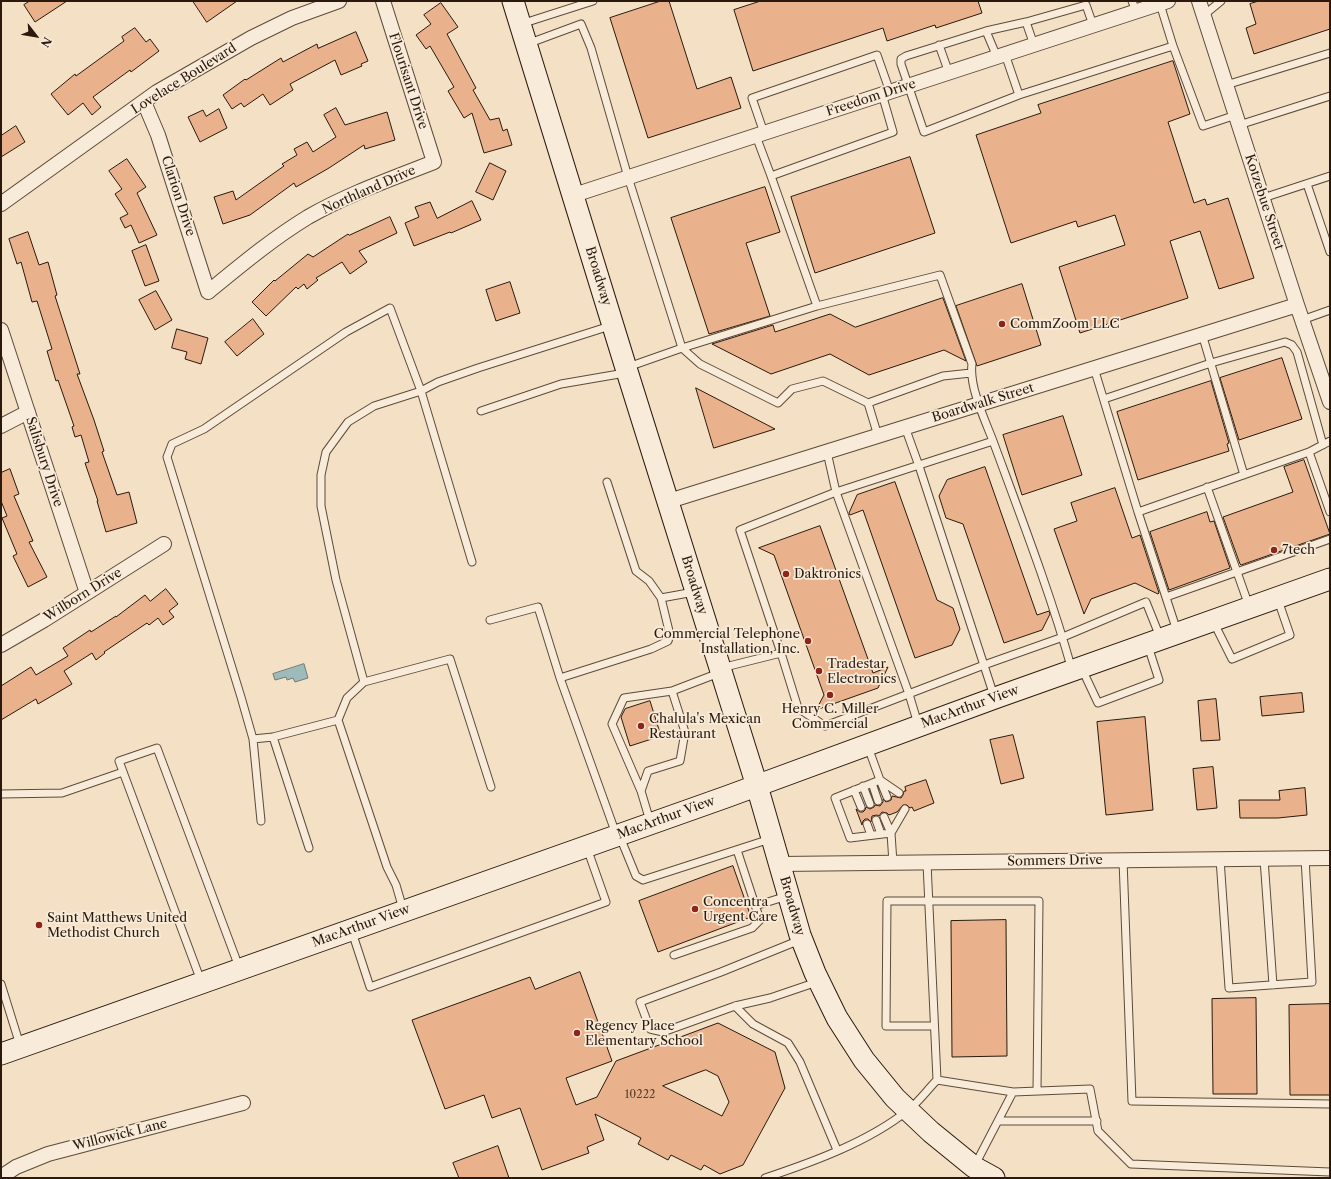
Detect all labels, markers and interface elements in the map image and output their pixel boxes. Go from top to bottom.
north arrow [16,16,56,56]
street label: Flourisant Drive [385,31,431,131]
text: N [38,34,55,50]
street label: Lovelace Boulevard [129,40,239,118]
street label: Freedom Drive [824,76,918,120]
street label: Kotzebue Street [1241,152,1287,252]
street label: Clarion Drive [158,154,198,238]
street label: Northland Drive [320,162,418,218]
street label: Broadway [582,244,614,308]
place label: CommZoom LLC [1010,316,1120,332]
marker: CommZoom LLC [997,319,1007,329]
street label: Boardwalk Street [930,380,1036,426]
street label: Salisbury Drive [22,415,66,509]
place label: 7tech [1282,542,1315,558]
marker: 7tech [1269,545,1279,555]
street label: Broadway [678,553,710,617]
street label: Wilborn Drive [41,565,125,625]
place label: Daktronics [794,566,861,582]
marker: Daktronics [781,569,791,579]
place label: Commercial Telephone Installation, Inc. [654,626,800,657]
marker: Commercial Telephone Installation, Inc. [803,636,813,646]
place label: Tradestar Electronics [827,656,896,687]
marker: Tradestar Electronics [814,666,824,676]
street label: MacArthur View [919,682,1021,732]
marker: Henry C. Miller Commercial [825,690,835,700]
place label: Henry C. Miller Commercial [782,701,878,732]
place label: Chalula's Mexican Restaurant [649,711,761,742]
marker: Chalula's Mexican Restaurant [636,721,646,731]
street label: MacArthur View [615,793,717,843]
street label: Sommers Drive [1007,852,1103,870]
street label: Broadway [776,874,808,938]
place label: Concentra Urgent Care [703,894,778,925]
street label: MacArthur View [310,901,412,951]
marker: Concentra Urgent Care [690,904,700,914]
place label: Saint Matthews United Methodist Church [47,910,187,941]
marker: Saint Matthews United Methodist Church [34,920,44,930]
place label: Regency Place Elementary School [585,1018,703,1049]
marker: Regency Place Elementary School [572,1028,582,1038]
house number: 10222 [625,1088,655,1102]
street label: Willowick Lane [71,1116,169,1154]

